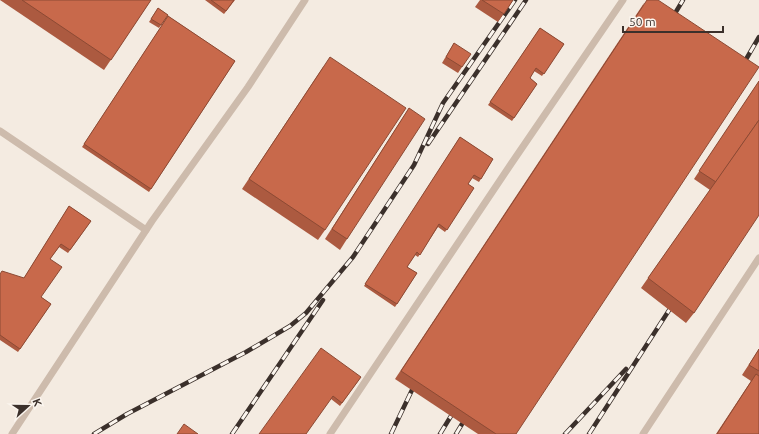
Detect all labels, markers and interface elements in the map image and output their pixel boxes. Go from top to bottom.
scale bar [623,8,723,34]
text: 50 m [629,15,656,28]
north arrow [8,386,48,426]
text: K [30,397,44,409]

